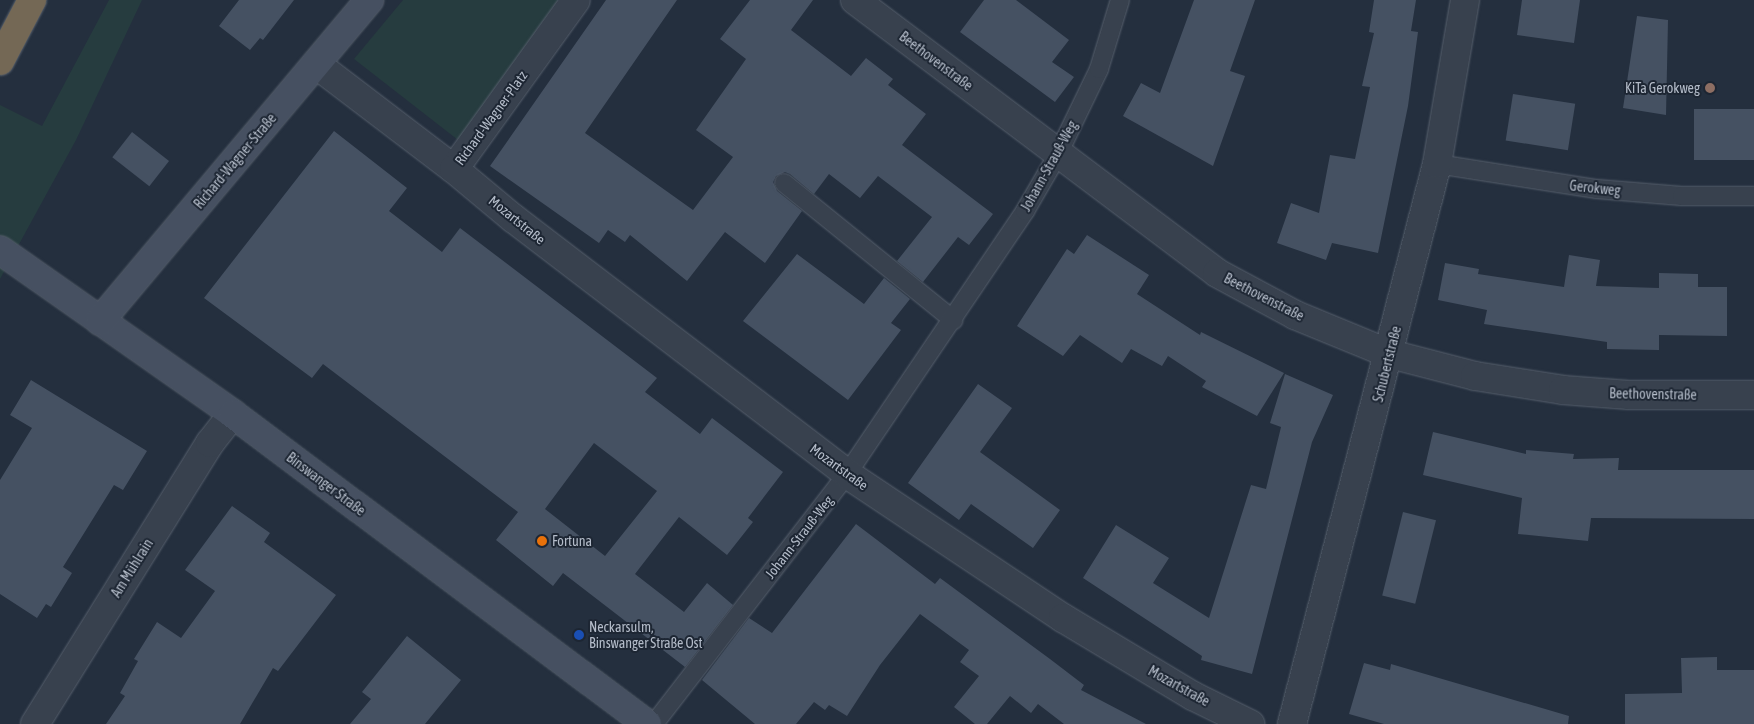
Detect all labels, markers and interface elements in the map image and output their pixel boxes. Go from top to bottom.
street label: Beethovenstraße [896,28,976,94]
street label: Richard-Wagner-Platz [451,68,531,168]
place label: KiTa Gerokweg [1625,80,1700,96]
marker: KiTa Gerokweg [1704,82,1716,94]
street label: Richard-Wagner-Straße [190,110,280,212]
street label: Johann-Strauß-Weg [1017,118,1081,214]
street label: Gerokweg [1569,177,1621,199]
street label: Mozartstraße [485,192,549,248]
street label: Beethovenstraße [1221,270,1307,324]
street label: Schubertstraße [1369,324,1405,404]
street label: Beethovenstraße [1609,385,1697,403]
street label: Mozartstraße [807,440,871,494]
street label: Binswanger Straße [283,449,369,519]
street label: Johann-Strauß-Weg [761,492,837,582]
place label: Fortuna [552,533,592,549]
marker: Fortuna [536,535,548,547]
street label: Am Mühlrain [107,536,157,600]
place label: Neckarsulm, Binswanger Straße Ost [589,619,703,652]
marker: Neckarsulm, Binswanger Straße Ost [573,629,585,641]
street label: Mozartstraße [1145,662,1213,710]

